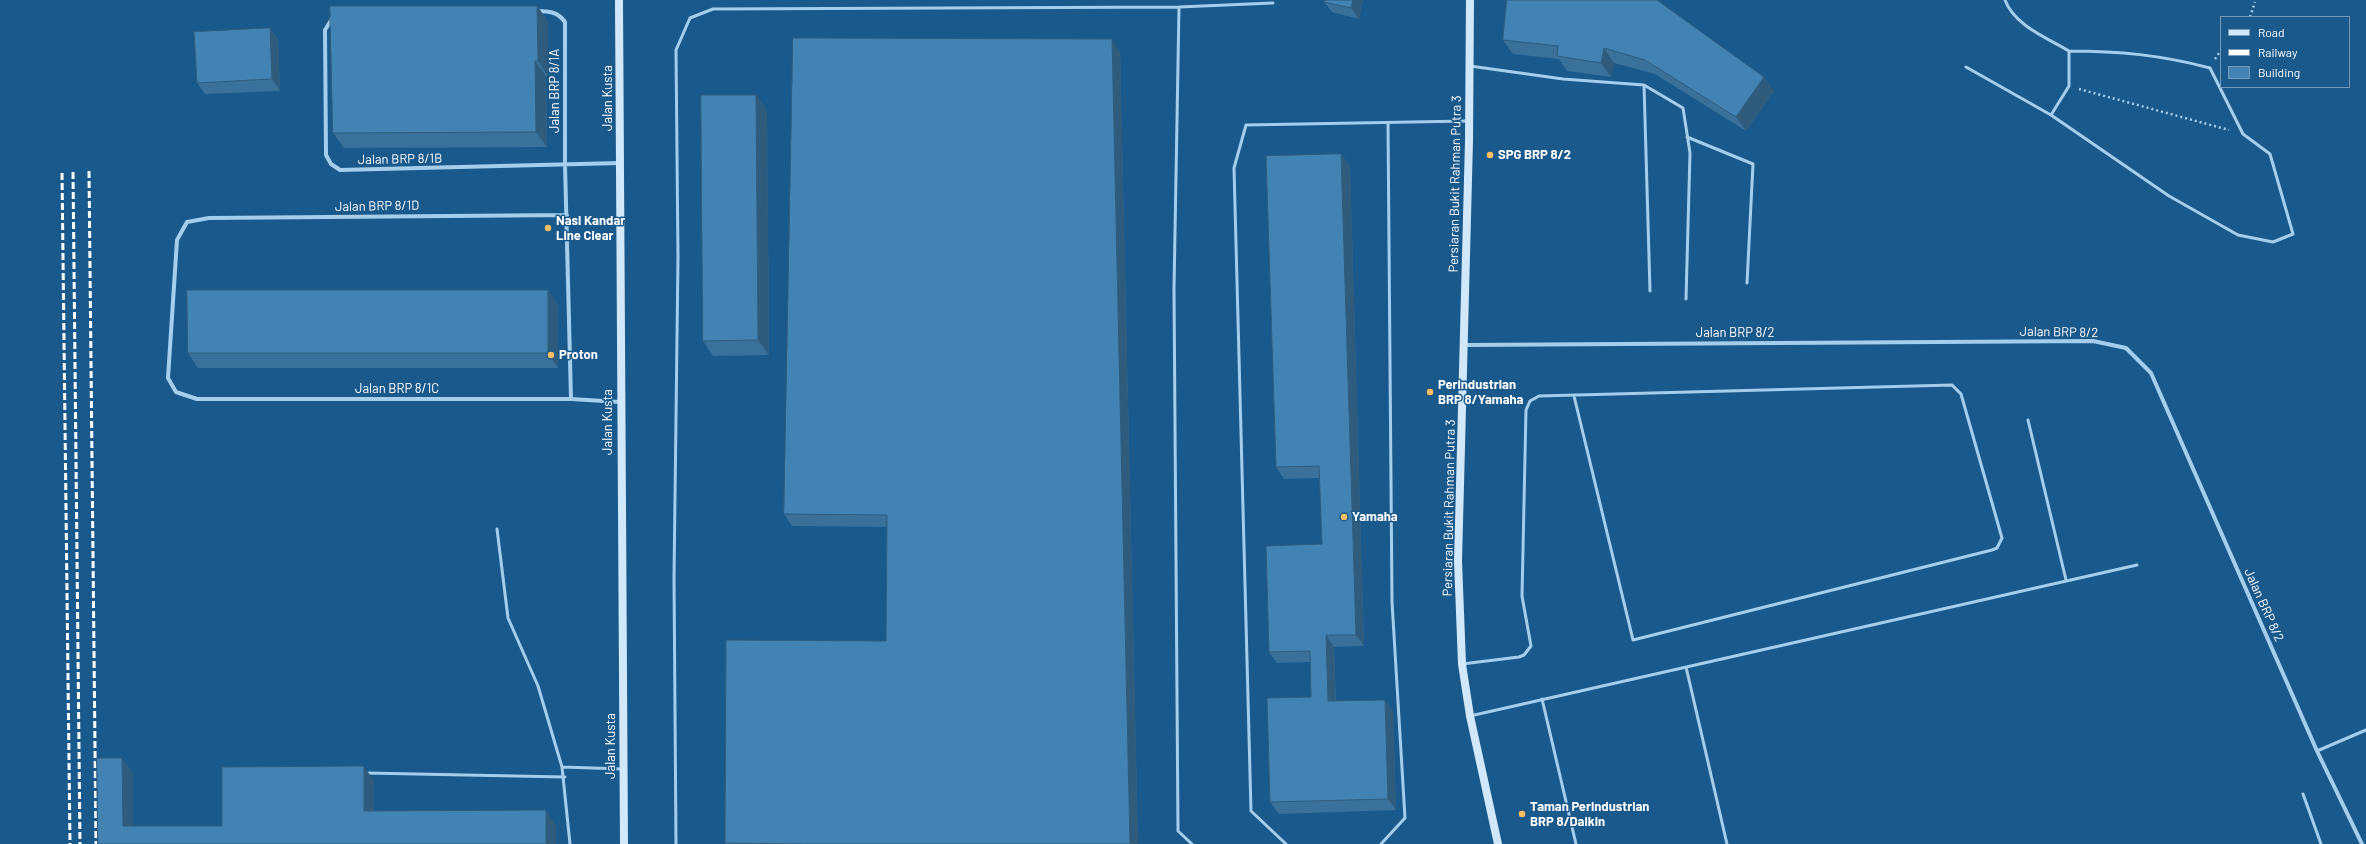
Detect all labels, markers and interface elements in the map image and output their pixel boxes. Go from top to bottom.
legend [2220,16,2350,88]
text: Road [2258,25,2285,39]
text: Railway [2258,45,2297,59]
street label: Jalan BRP 8/1A [547,49,563,133]
street label: Jalan Kusta [600,65,616,131]
text: Building [2258,65,2300,79]
street label: Persiaran Bukit Rahman Putra 3 [1446,95,1464,273]
place label: SPG BRP 8/2 [1498,147,1571,163]
street label: Jalan BRP 8/1B [358,150,442,168]
marker: SPG BRP 8/2 [1485,150,1495,160]
street label: Jalan BRP 8/1D [335,197,419,215]
place label: Nasi Kandar Line Clear [556,213,625,244]
marker: Nasi Kandar Line Clear [543,223,553,233]
street label: Jalan BRP 8/2 [2020,324,2098,340]
street label: Jalan BRP 8/2 [1696,325,1774,341]
place label: Proton [559,347,598,363]
marker: Proton [546,350,556,360]
place label: Perindustrian BRP 8/Yamaha [1438,377,1523,408]
street label: Jalan BRP 8/1C [355,381,439,397]
marker: Perindustrian BRP 8/Yamaha [1425,387,1435,397]
street label: Jalan Kusta [600,389,616,455]
street label: Persiaran Bukit Rahman Putra 3 [1440,419,1458,597]
place label: Yamaha [1352,509,1398,525]
marker: Yamaha [1339,512,1349,522]
street label: Jalan BRP 8/2 [2241,566,2287,644]
street label: Jalan Kusta [603,713,619,779]
place label: Taman Perindustrian BRP 8/Daikin [1530,799,1649,830]
marker: Taman Perindustrian BRP 8/Daikin [1517,809,1527,819]

